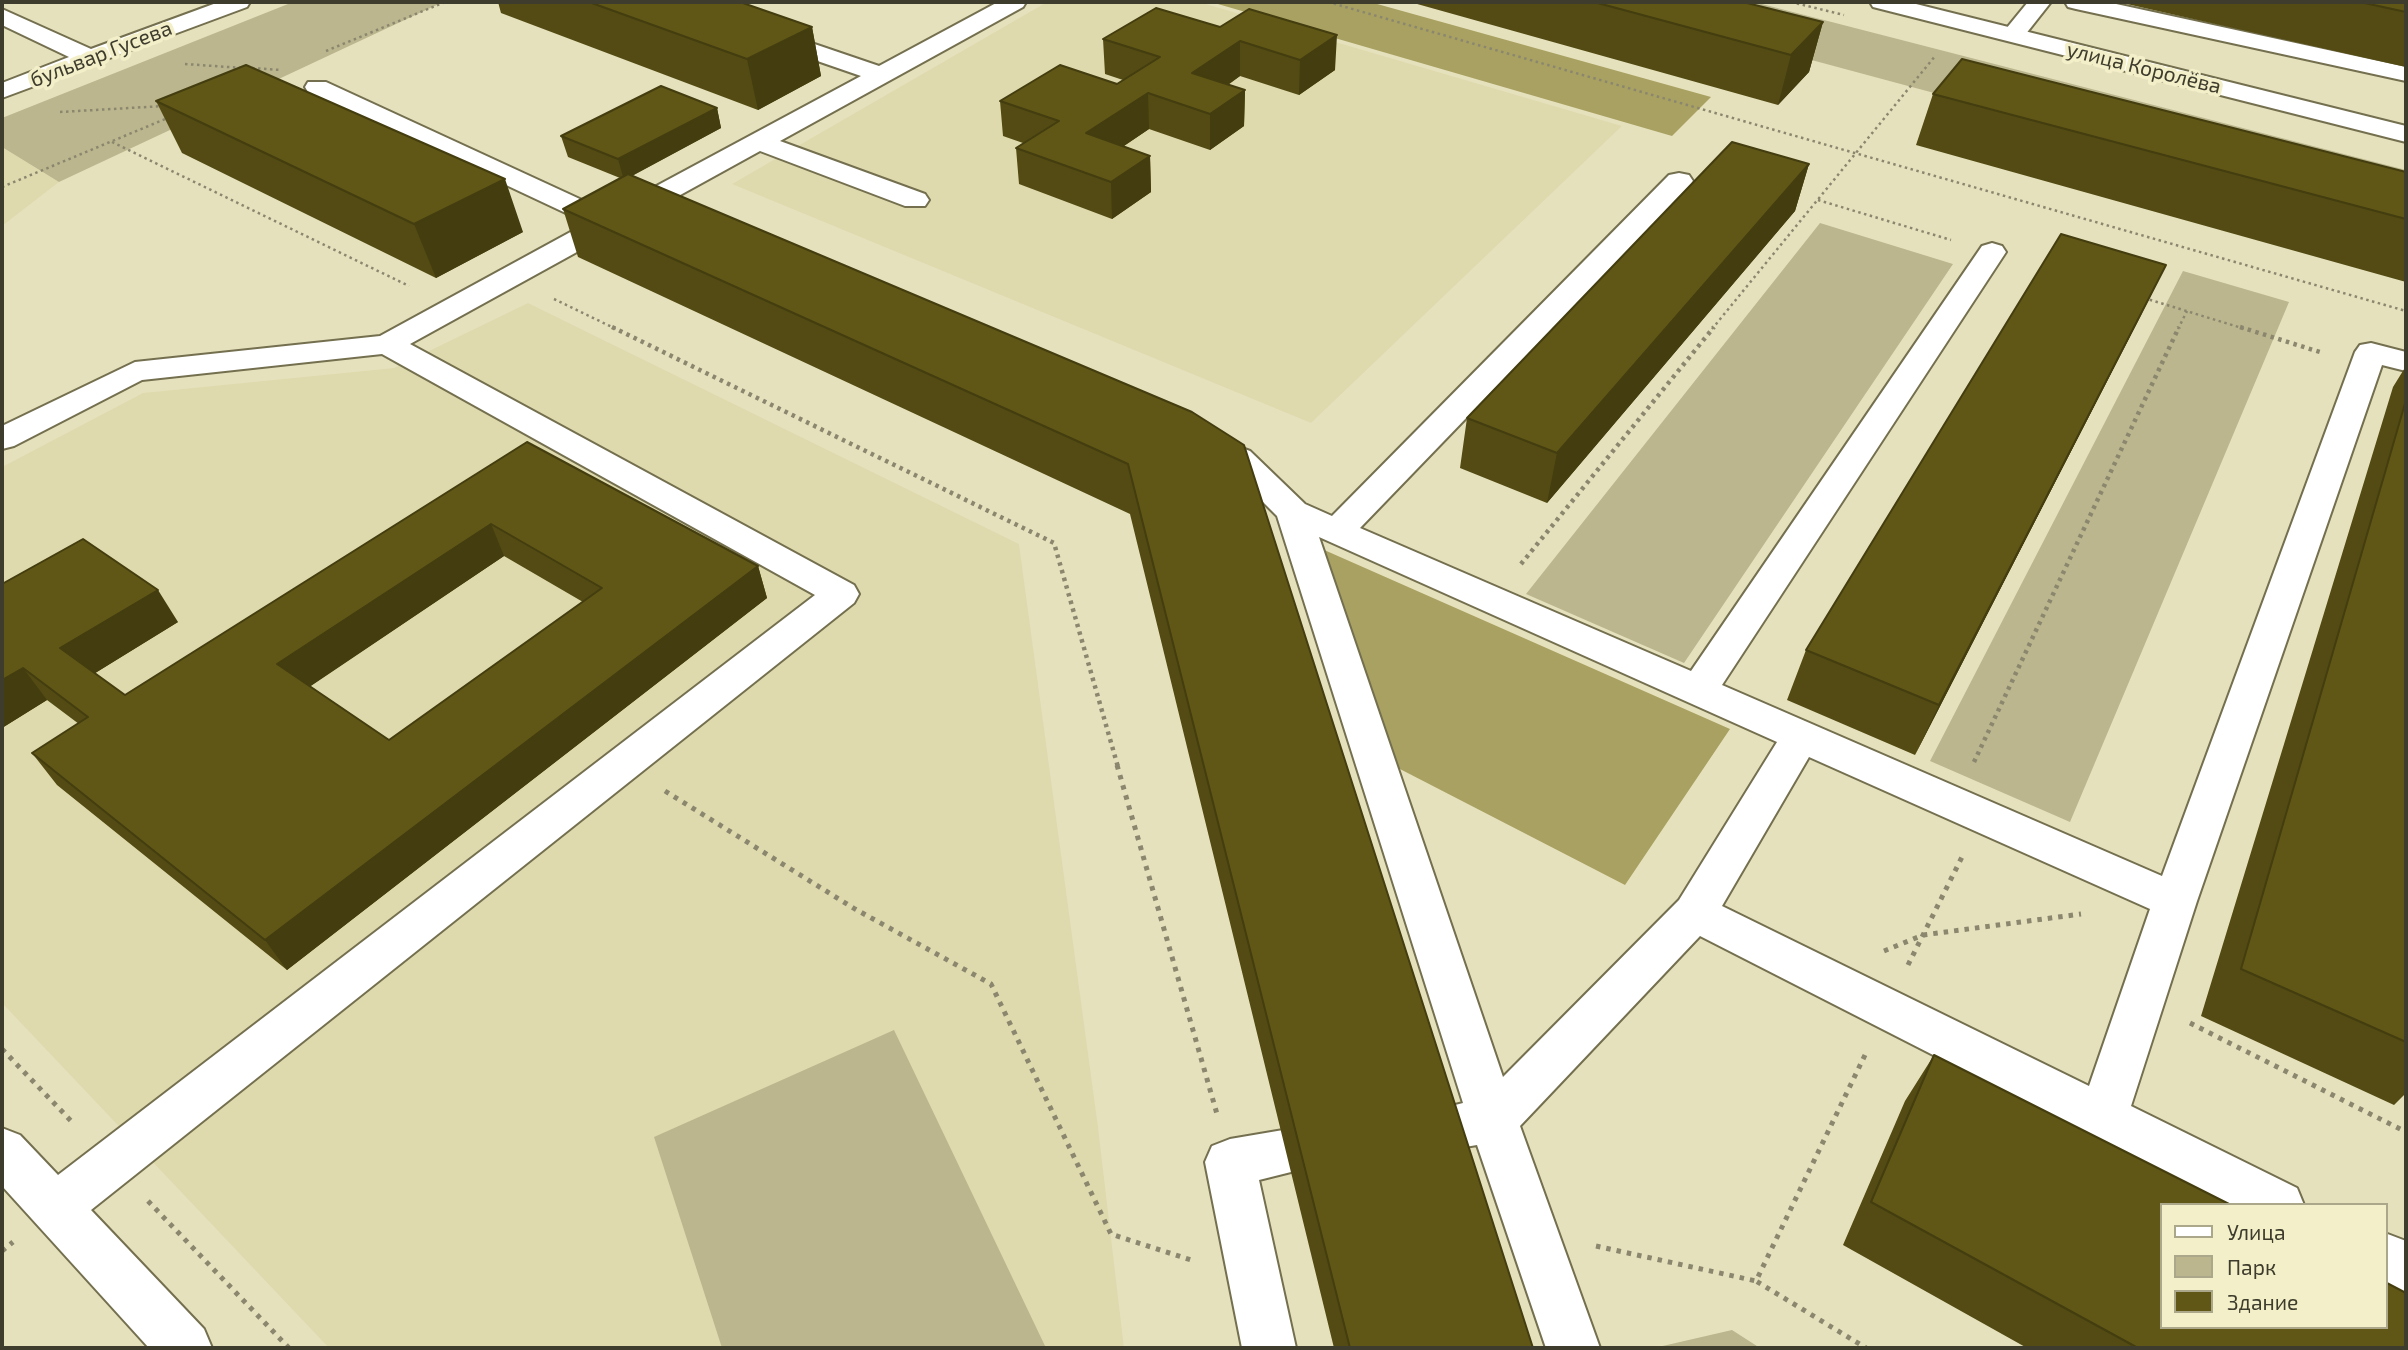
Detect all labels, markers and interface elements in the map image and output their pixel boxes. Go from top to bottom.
street label: бульвар Гусева [26,15,176,93]
street label: улица Королёва [2064,37,2224,99]
legend [2160,1203,2387,1329]
text: Улица [2227,1219,2286,1244]
text: Парк [2227,1254,2276,1279]
text: Здание [2227,1289,2298,1314]

